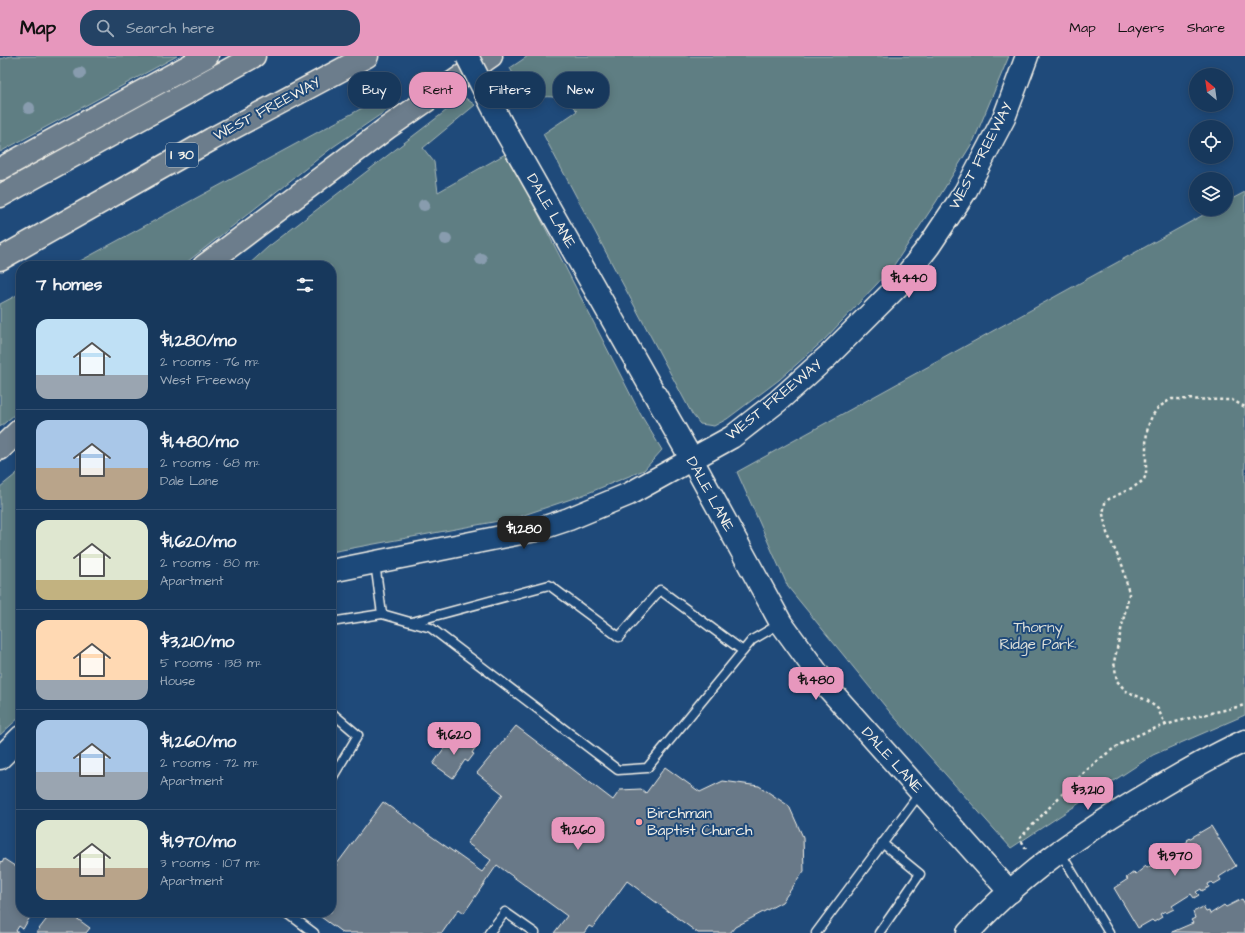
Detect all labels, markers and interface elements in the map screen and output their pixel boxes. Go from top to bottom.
search box [80,10,360,46]
text: Map [20,15,56,42]
icon: search [94,17,116,39]
text: Search here [126,18,215,39]
text: Map [1069,18,1096,38]
text: Layers [1118,18,1165,38]
text: Share [1187,18,1225,38]
north arrow [1189,68,1233,112]
map controls [1189,68,1233,216]
street label: WEST FREEWAY [210,72,324,146]
chip: Buy [348,72,401,108]
chip: Rent [409,72,467,108]
chip: Filters [475,72,545,108]
chip: New [553,72,609,108]
street label: WEST FREEWAY [944,99,1018,213]
button: locate [1189,120,1233,164]
road number: I 30 [166,143,198,167]
street label: DALE LANE [521,170,581,252]
button: layers [1189,172,1233,216]
pin: $1,440 [876,265,942,299]
text: $1,440 [890,269,928,287]
text: 7 homes [36,273,102,297]
icon: filters [294,274,316,296]
text: $1,280/mo [160,329,237,353]
icon: home [68,335,116,383]
text: 2 rooms · 76 m² [160,353,260,371]
street label: WEST FREEWAY [721,355,827,445]
text: West Freeway [160,371,251,389]
text: $1,480/mo [160,430,239,454]
icon: home [68,436,116,484]
street label: DALE LANE [681,453,739,535]
text: 2 rooms · 68 m² [160,454,260,472]
text: Dale Lane [160,472,218,490]
pin: $1,280 [491,516,557,550]
text: $1,280 [506,520,542,538]
text: $1,620/mo [160,530,236,554]
icon: home [68,536,116,584]
text: 2 rooms · 80 m² [160,554,260,572]
text: Apartment [160,572,224,590]
park label: Thorny Ridge Park [999,617,1077,656]
text: $3,210/mo [160,630,234,654]
icon: home [68,636,116,684]
text: 5 rooms · 138 m² [160,654,262,672]
pin: $1,480 [783,667,849,701]
text: $1,480 [798,671,834,689]
text: House [160,672,195,690]
pin: $1,620 [421,722,487,756]
street label: DALE LANE [856,722,928,798]
text: $1,620 [436,726,472,744]
text: $1,260/mo [160,730,236,754]
icon: home [68,736,116,784]
text: 2 rooms · 72 m² [160,754,259,772]
text: Apartment [160,772,224,790]
pin: $3,210 [1055,777,1121,811]
text: $3,210 [1071,781,1105,799]
place label: Birchman Baptist Church [647,803,753,841]
pin: $1,260 [545,817,611,851]
marker: Birchman Baptist Church [634,817,644,827]
text: $1,260 [560,821,596,839]
text: $1,970/mo [160,830,236,854]
icon: home [68,836,116,884]
pin: $1,970 [1142,843,1208,877]
text: $1,970 [1158,847,1192,865]
text: 3 rooms · 107 m² [160,854,261,872]
text: Apartment [160,872,224,890]

